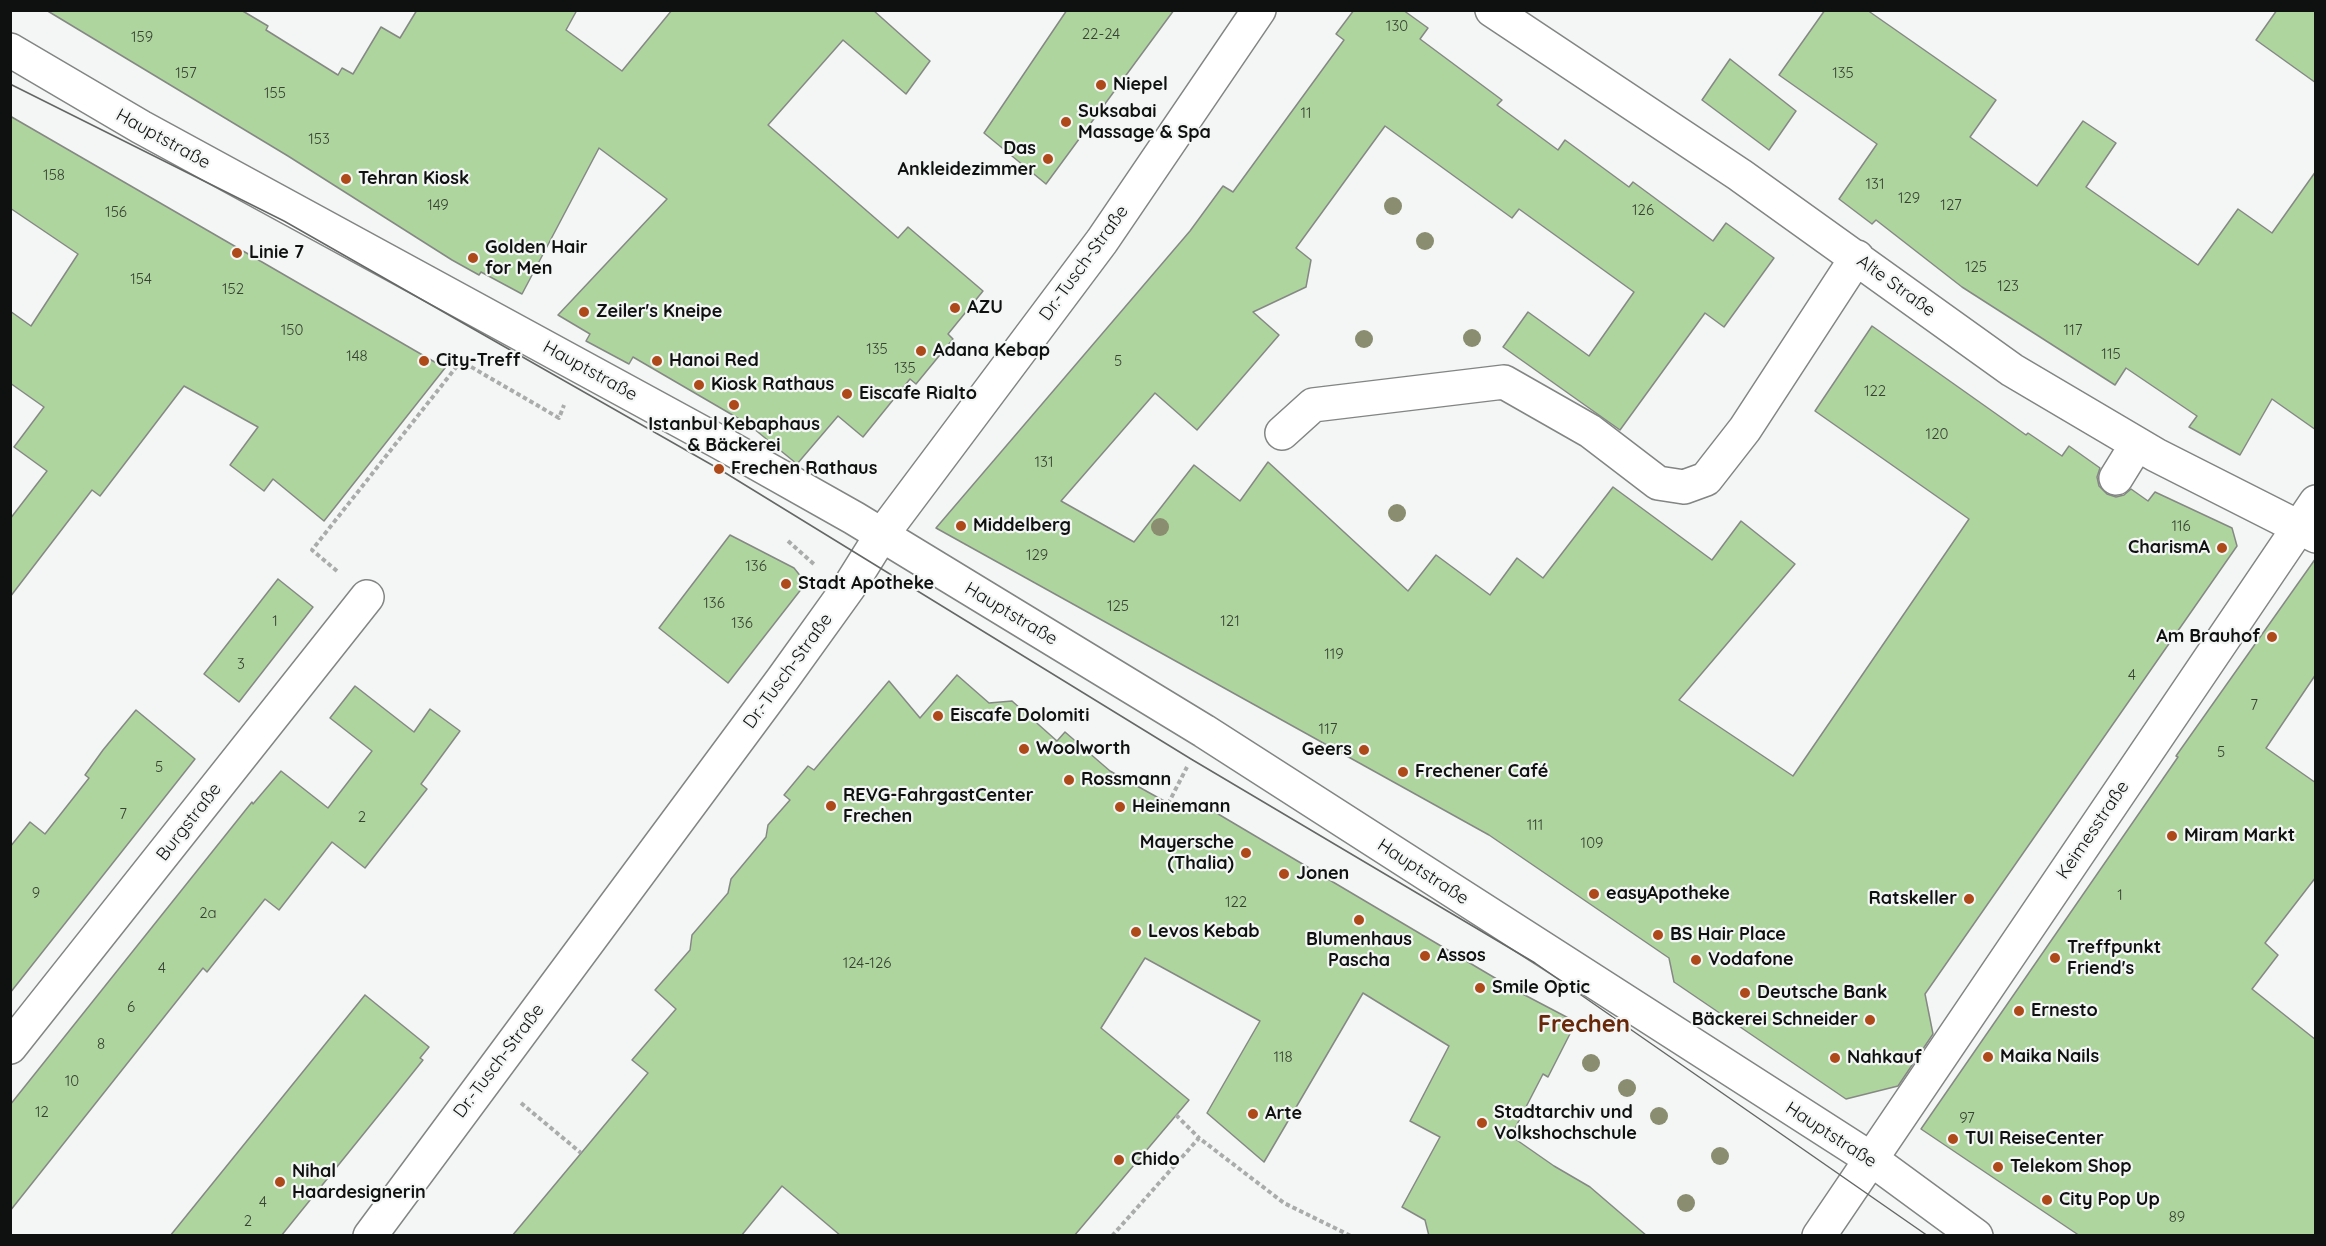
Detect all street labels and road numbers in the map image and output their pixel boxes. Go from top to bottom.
street label: Hauptstraße [112,104,214,174]
street label: Dr.-Tusch-Straße [1035,201,1133,325]
street label: Alte Straße [1853,250,1939,322]
street label: Hauptstraße [539,336,641,406]
street label: Hauptstraße [961,578,1061,650]
street label: Dr.-Tusch-Straße [739,609,837,733]
street label: Keimesstraße [2052,777,2134,883]
street label: Burgstraße [152,779,226,865]
street label: Hauptstraße [1373,834,1473,910]
street label: Dr.-Tusch-Straße [449,1000,549,1122]
street label: Hauptstraße [1781,1097,1881,1173]

